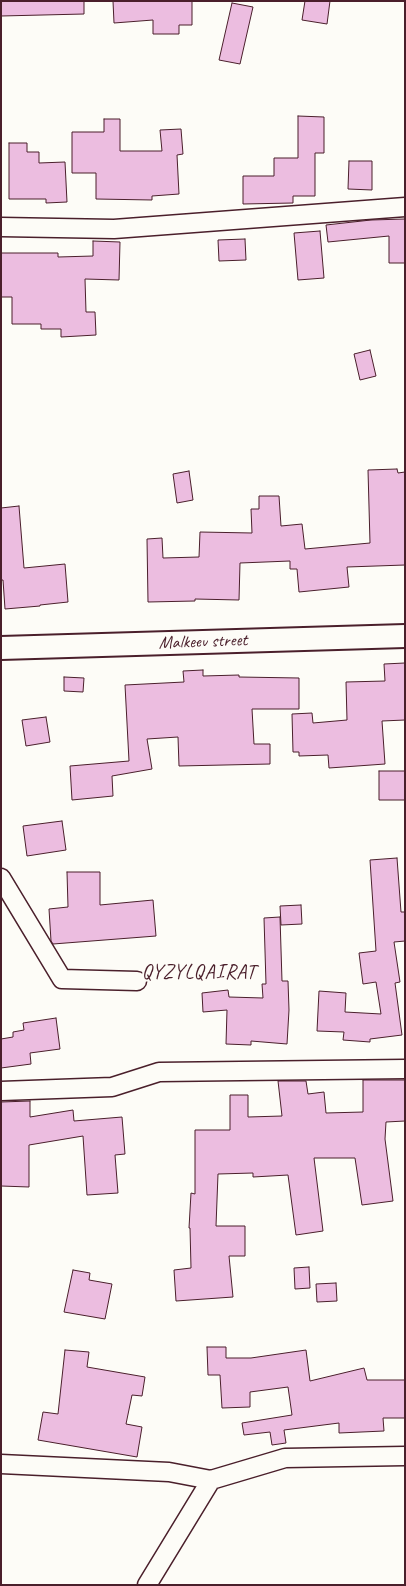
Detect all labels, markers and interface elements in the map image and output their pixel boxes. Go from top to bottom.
street label: Malkeev street [158,630,248,654]
district label: QYZYLQAIRAT [139,961,259,985]

